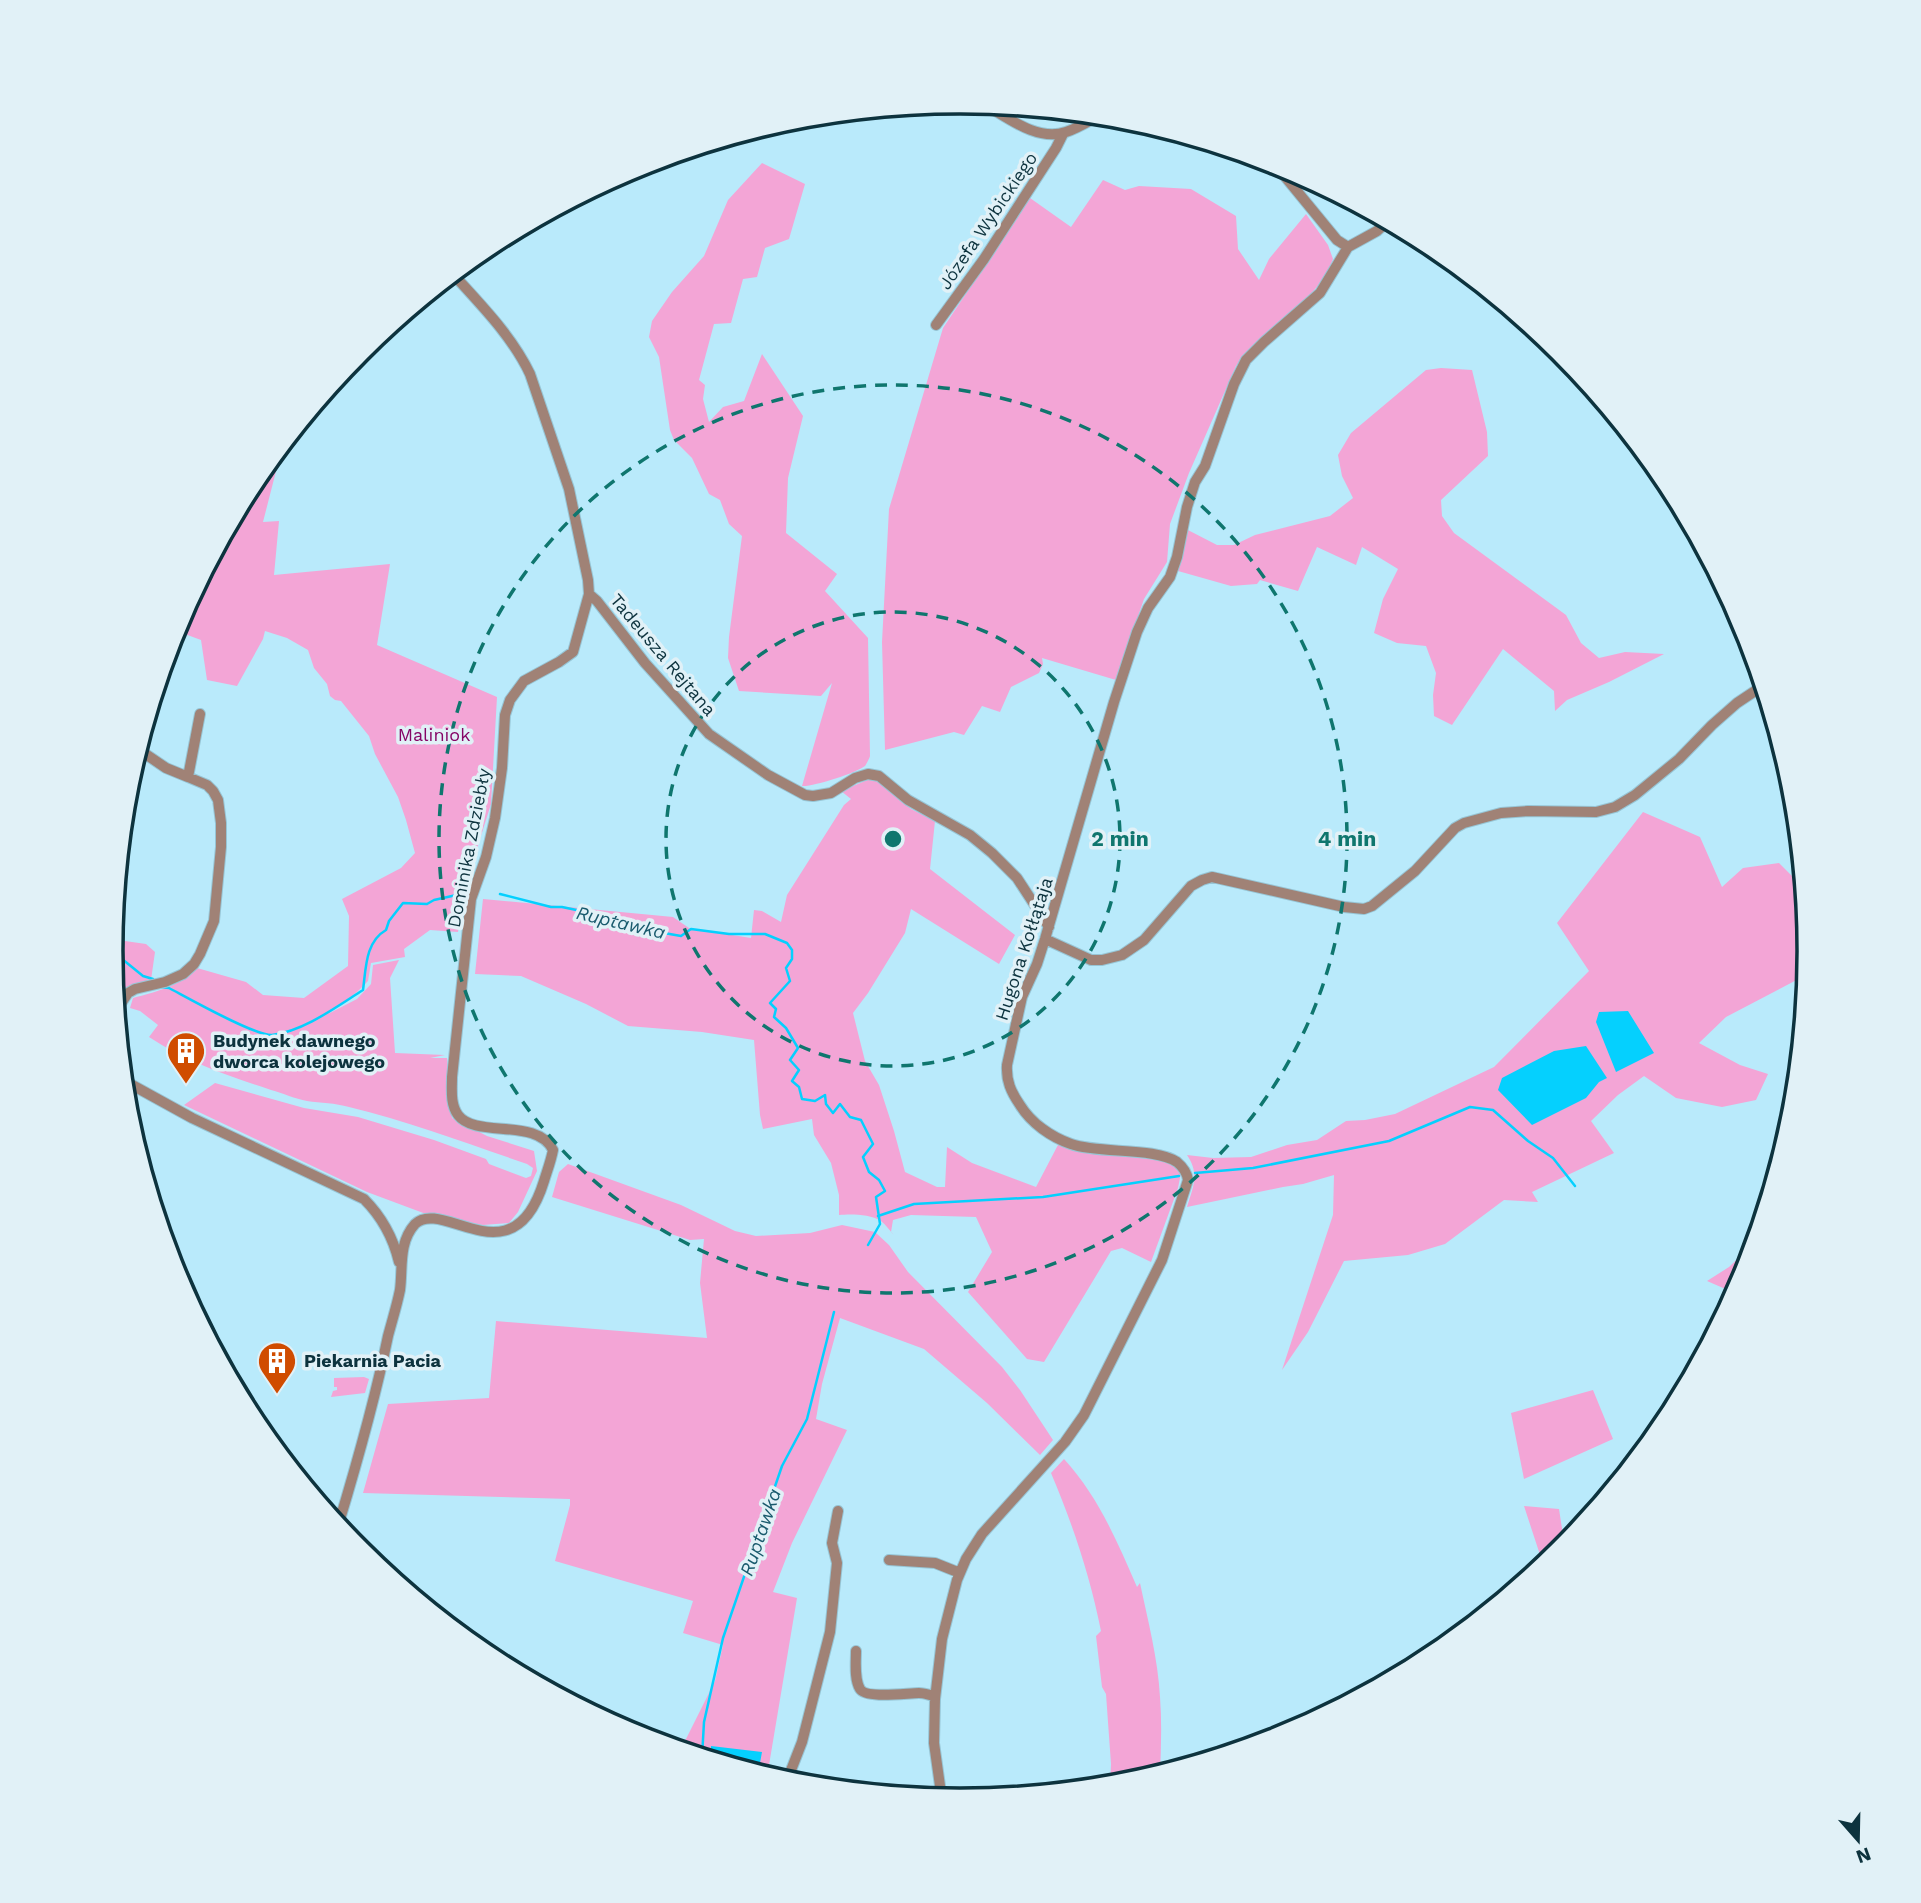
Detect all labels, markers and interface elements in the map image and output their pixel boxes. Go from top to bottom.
street label: Józefa Wybickiego [934,148,1041,293]
street label: Tadeusza Rejtana [606,589,721,720]
park label: Maliniok [398,724,470,745]
street label: Dominika Zdziebły [443,766,494,929]
text: 2 min [1091,826,1149,851]
text: 4 min [1318,826,1376,851]
centre of rings [881,827,905,851]
street label: Hugona Kołłątaja [990,875,1057,1023]
water label: Ruptawka [574,901,668,944]
building icon: Budynek dawnego dworca kolejowego [165,1030,207,1085]
place label: Budynek dawnego dworca kolejowego [213,1030,385,1072]
building icon: Piekarnia Pacia [256,1340,298,1395]
place label: Piekarnia Pacia [304,1350,442,1371]
water label: Ruptawka [735,1485,786,1579]
north arrow [1823,1805,1893,1875]
text: N [1853,1842,1874,1869]

